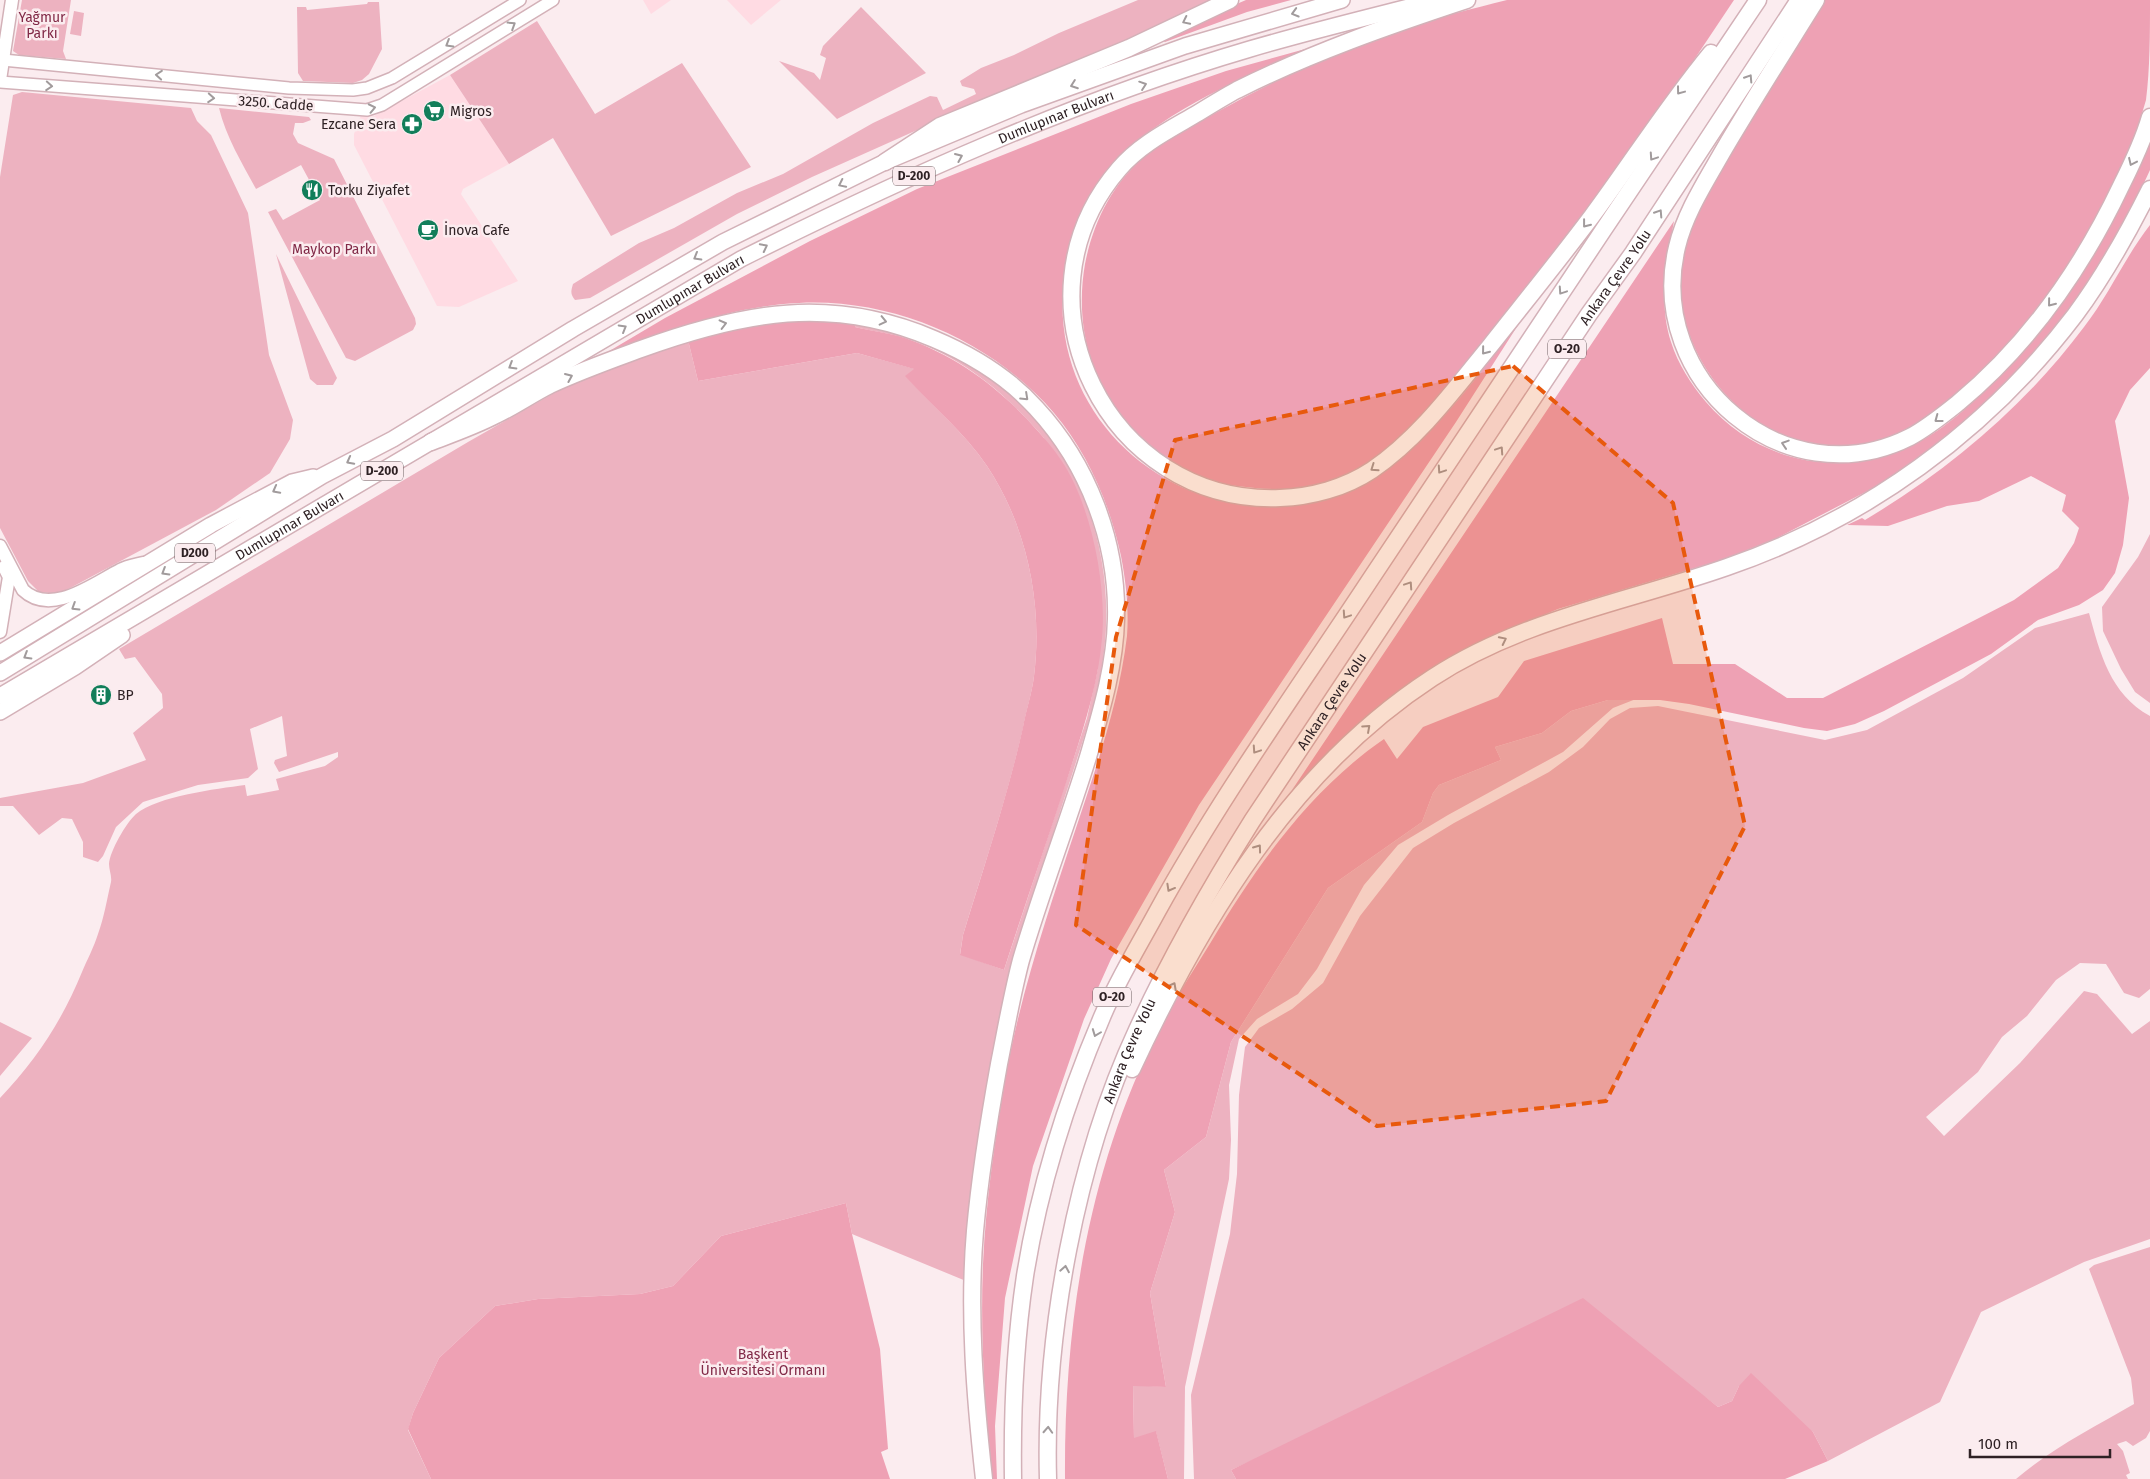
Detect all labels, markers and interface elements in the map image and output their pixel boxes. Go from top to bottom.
one-way arrow [1290,7,1299,18]
park label: Yağmur Parkı [19,9,66,42]
one-way arrow [1182,15,1191,26]
one-way arrow [506,22,515,32]
one-way arrow [445,37,454,47]
one-way arrow [155,70,163,81]
one-way arrow [1743,75,1752,84]
one-way arrow [1070,79,1078,89]
one-way arrow [45,80,53,91]
one-way arrow [1138,81,1147,91]
one-way arrow [1677,85,1686,95]
street label: Dumlupınar Bulvarı [996,87,1116,148]
one-way arrow [207,92,215,103]
street label: 3250. Cadde [238,92,314,115]
supermarket icon: Migros [422,99,446,123]
one-way arrow [368,103,377,114]
place label: Migros [450,103,492,120]
pharmacy icon: Ezcane Sera [400,112,424,136]
place label: Ezcane Sera [321,116,396,133]
one-way arrow [1650,151,1659,160]
one-way arrow [954,153,963,164]
one-way arrow [2128,157,2139,166]
road number: D-200 [893,167,935,186]
one-way arrow [838,177,847,187]
restaurant icon: Torku Ziyafet [300,178,324,202]
place label: Torku Ziyafet [328,182,411,199]
one-way arrow [1653,210,1662,219]
cafe icon: İnova Cafe [416,218,440,242]
one-way arrow [1583,218,1592,228]
place label: İnova Cafe [444,221,510,239]
street label: Ankara Çevre Yolu [1576,227,1655,328]
park label: Maykop Parkı [292,241,376,258]
one-way arrow [759,243,768,253]
street label: Dumlupınar Bulvarı [633,251,747,328]
one-way arrow [693,251,702,261]
one-way arrow [1559,286,1568,295]
one-way arrow [2049,297,2057,306]
one-way arrow [879,315,888,326]
one-way arrow [718,319,727,330]
one-way arrow [618,325,627,335]
road number: O-20 [1548,339,1586,358]
one-way arrow [1483,345,1491,354]
one-way arrow [508,360,517,370]
one-way arrow [564,373,573,383]
one-way arrow [1020,391,1029,400]
one-way arrow [1935,413,1944,421]
one-way arrow [1781,440,1789,450]
one-way arrow [1493,446,1503,455]
one-way arrow [346,455,355,465]
road number: D-200 [361,462,403,481]
one-way arrow [1370,462,1379,471]
one-way arrow [1438,464,1448,473]
one-way arrow [272,484,281,494]
street label: Dumlupınar Bulvarı [232,487,347,564]
road number: D200 [175,544,215,562]
one-way arrow [162,565,171,575]
one-way arrow [1403,581,1412,591]
one-way arrow [72,601,81,611]
one-way arrow [1343,609,1352,619]
one-way arrow [1497,636,1506,646]
one-way arrow [23,650,32,660]
street label: Ankara Çevre Yolu [1294,650,1370,753]
building icon: BP [89,683,113,707]
place label: BP [117,687,134,704]
one-way arrow [1361,725,1370,734]
one-way arrow [1253,745,1262,754]
one-way arrow [1252,845,1260,854]
one-way arrow [1166,883,1176,892]
one-way arrow [1167,983,1177,992]
road number: O-20 [1093,988,1131,1006]
street label: Ankara Çevre Yolu [1100,996,1160,1106]
one-way arrow [1092,1028,1102,1036]
one-way arrow [1060,1264,1070,1273]
park label: Başkent Üniversitesi Ormanı [700,1346,826,1379]
one-way arrow [1043,1426,1054,1434]
scale bar [1970,1426,2110,1458]
text: 100 m [1978,1435,2018,1453]

